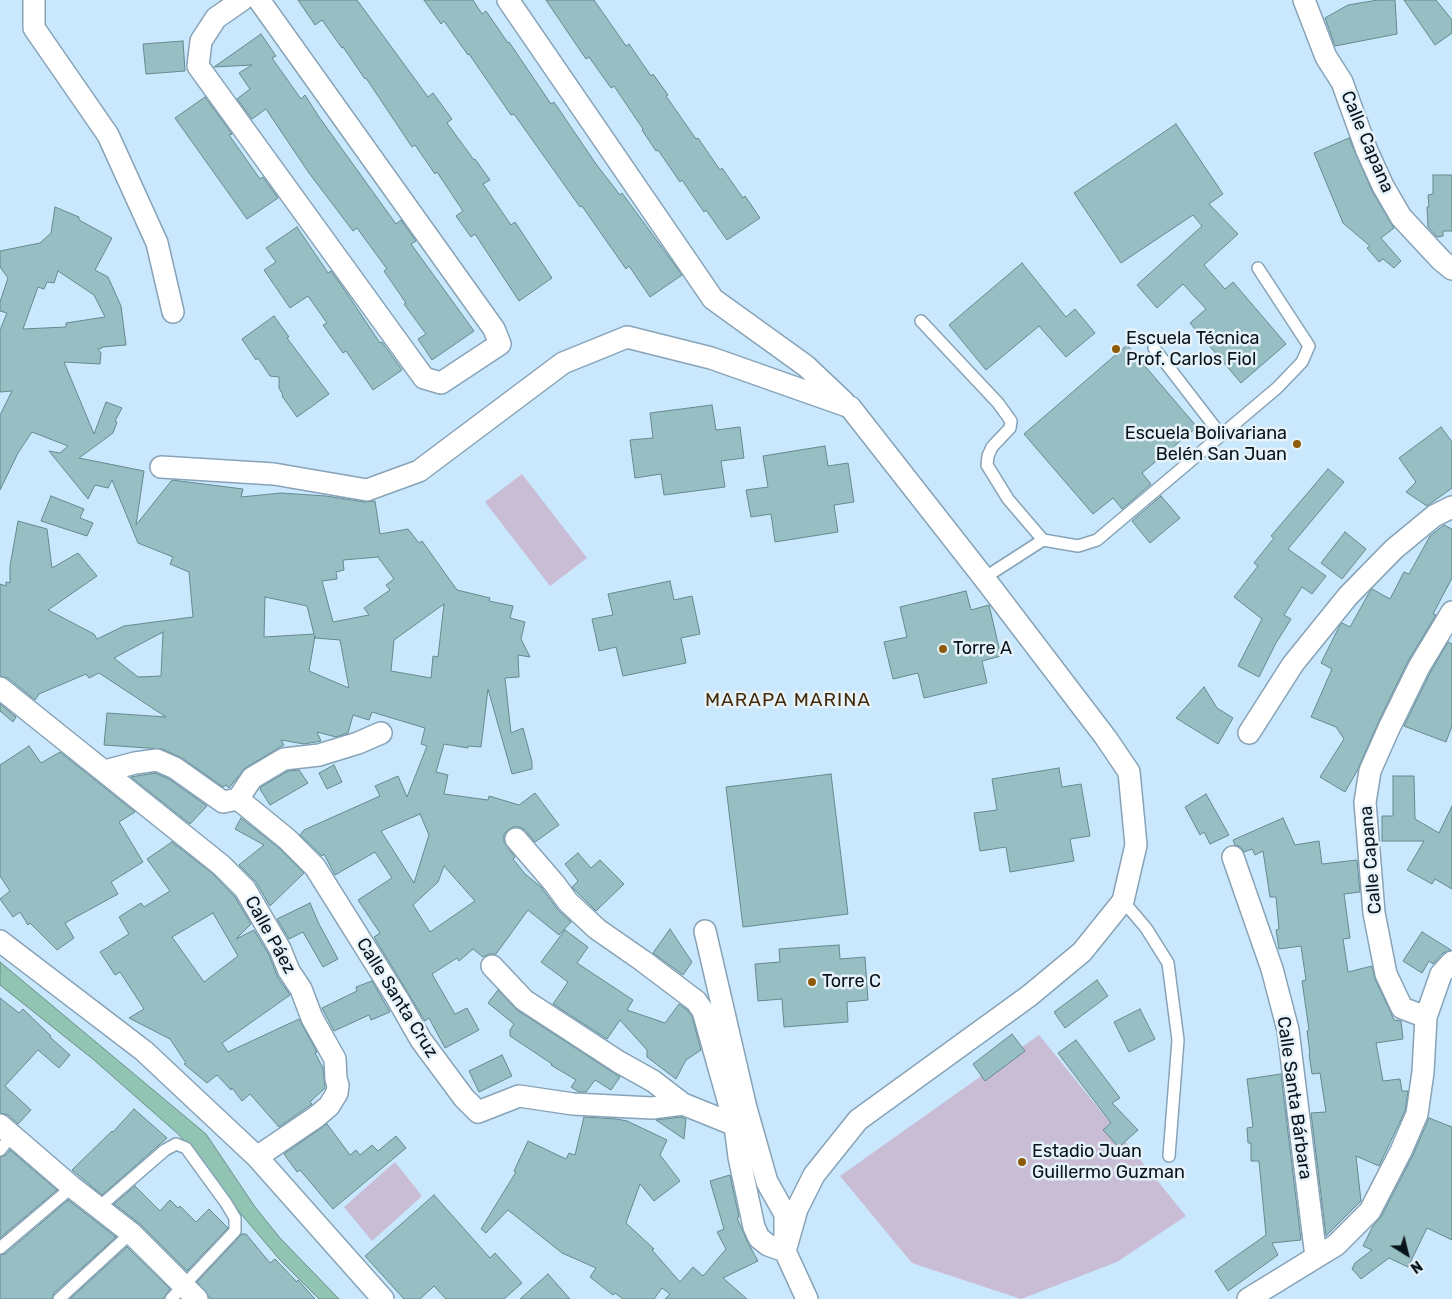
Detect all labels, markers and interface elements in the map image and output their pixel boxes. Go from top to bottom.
street label: Calle Capana [1336,88,1398,196]
place label: Escuela Técnica Prof. Carlos Fiol [1126,328,1260,370]
marker: Escuela Técnica Prof. Carlos Fiol [1110,343,1122,355]
place label: Escuela Bolivariana Belén San Juan [1125,423,1287,466]
marker: Escuela Bolivariana Belén San Juan [1291,438,1303,450]
place label: Torre A [953,638,1012,660]
marker: Torre A [937,643,949,655]
district label: MARAPA MARINA [703,690,873,712]
street label: Calle Capana [1356,805,1386,915]
street label: Calle Páez [240,892,300,978]
street label: Calle Santa Cruz [351,934,443,1062]
place label: Torre C [822,971,881,993]
marker: Torre C [806,976,818,988]
street label: Calle Santa Bárbara [1272,1015,1316,1181]
place label: Estadio Juan Guillermo Guzman [1032,1141,1185,1184]
marker: Estadio Juan Guillermo Guzman [1016,1156,1028,1168]
north arrow [1382,1229,1432,1279]
text: N [1407,1257,1425,1276]

